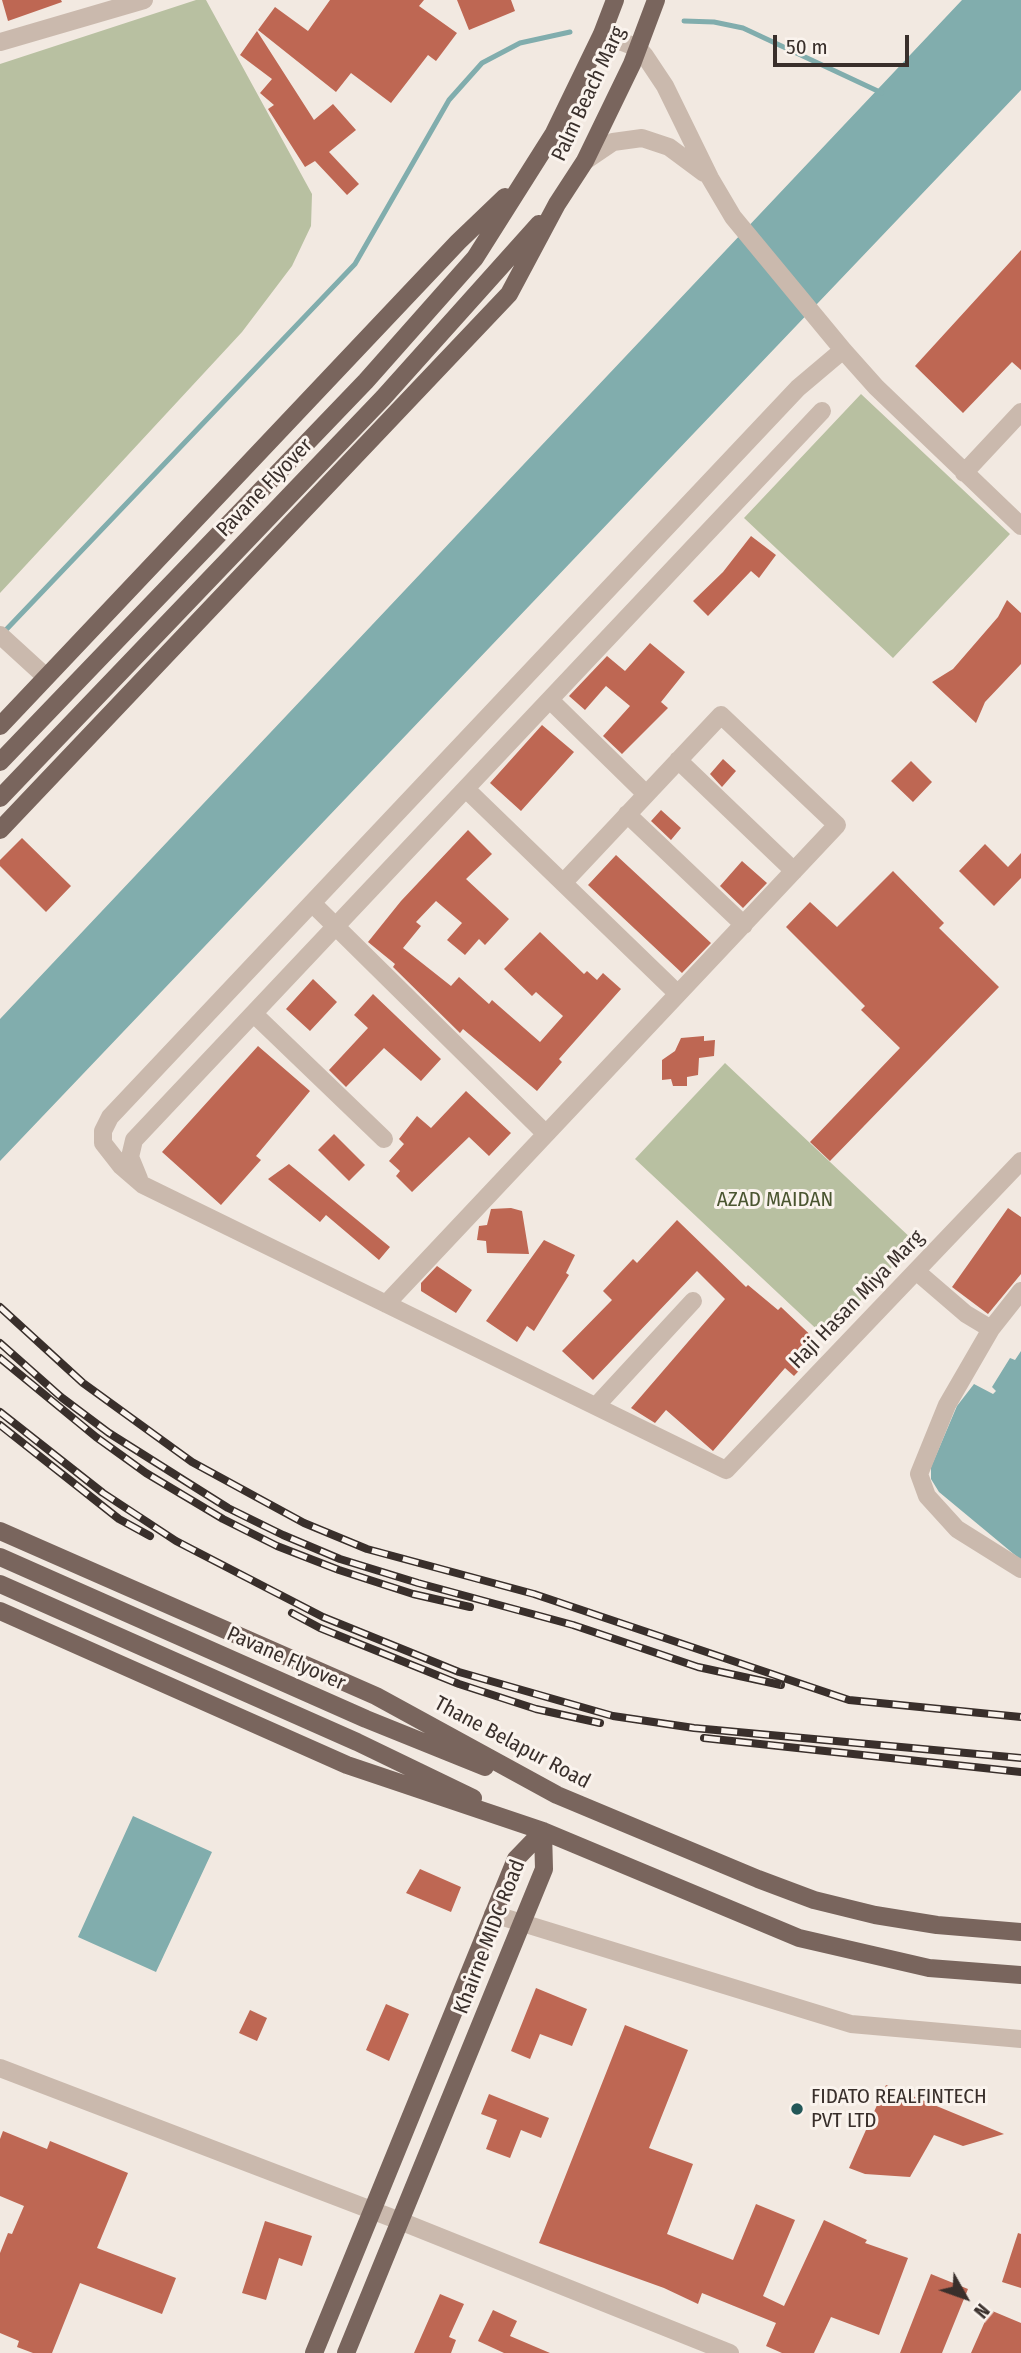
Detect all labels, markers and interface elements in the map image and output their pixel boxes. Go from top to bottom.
scale bar [776,21,912,65]
street label: Palm Beach Marg [547,23,631,165]
text: 50 m [786,34,828,60]
street label: Pavane Flyover [212,434,318,542]
park label: AZAD MAIDAN [717,1187,833,1213]
street label: Haji Hasan Miya Marg [784,1225,930,1375]
street label: Pavane Flyover [223,1622,349,1696]
street label: Thane Belapur Road [430,1691,594,1795]
street label: Khairne MIDC Road [449,1856,531,2018]
place label: FIDATO REALFINTECH PVT LTD [811,2084,987,2134]
marker: FIDATO REALFINTECH PVT LTD [789,2101,805,2117]
north arrow [930,2262,1000,2332]
text: N [969,2299,994,2323]

